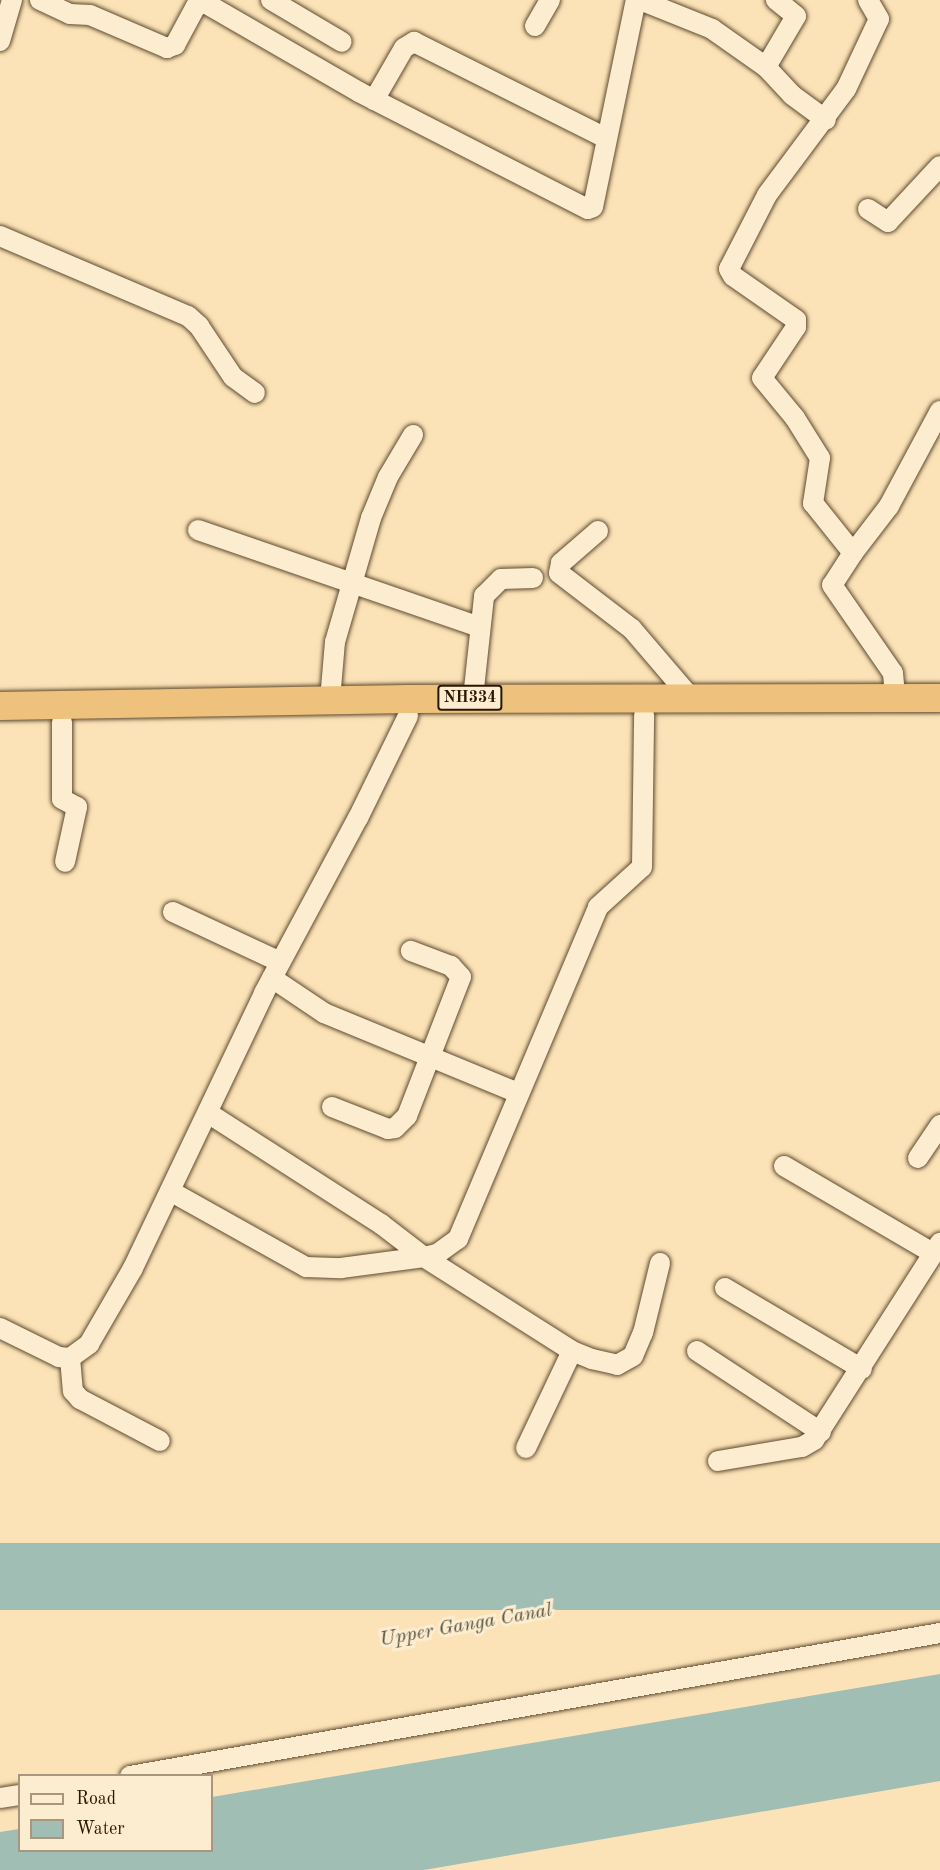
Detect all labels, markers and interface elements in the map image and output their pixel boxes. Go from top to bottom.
road number: NH334 [437,685,503,711]
water label: Upper Ganga Canal [378,1599,554,1653]
legend [18,1774,213,1852]
text: Road [76,1790,116,1808]
text: Water [76,1820,125,1838]

